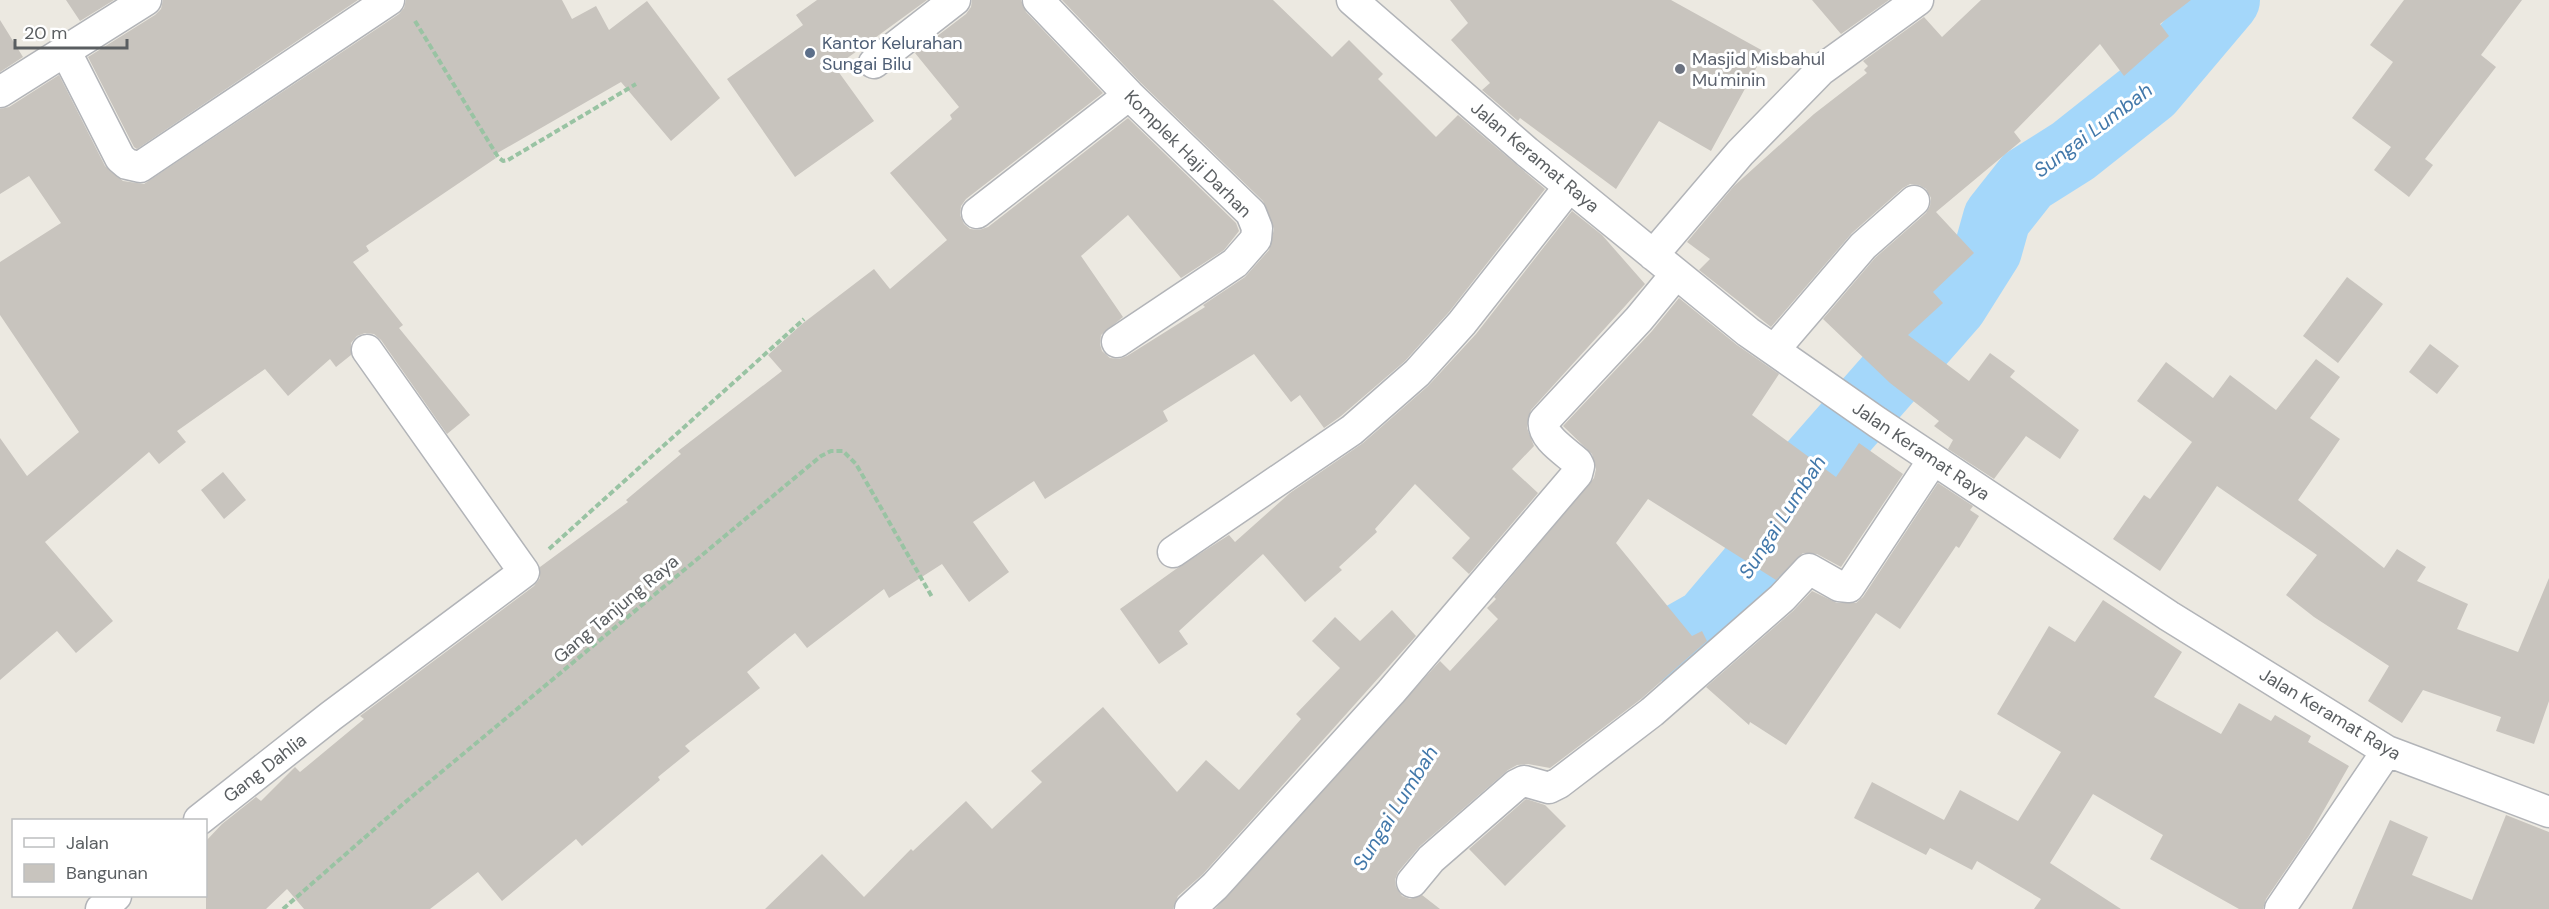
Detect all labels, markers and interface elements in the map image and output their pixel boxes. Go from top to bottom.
scale bar [15,12,128,50]
text: 20 m [24,21,67,45]
place label: Kantor Kelurahan Sungai Bilu [822,31,963,76]
marker: Kantor Kelurahan Sungai Bilu [803,46,817,60]
place label: Masjid Misbahul Mu'minin [1692,47,1825,92]
marker: Masjid Misbahul Mu'minin [1673,62,1687,76]
water label: Sungai Lumbah [2029,77,2157,183]
street label: Komplek Haji Darhan [1119,85,1257,223]
street label: Jalan Keramat Raya [1466,96,1604,218]
street label: Jalan Keramat Raya [1848,396,1994,506]
water label: Sungai Lumbah [1732,450,1832,584]
street label: Gang Tanjung Raya [548,549,684,669]
street label: Jalan Keramat Raya [2255,662,2405,766]
street label: Gang Dahlia [219,728,311,808]
water label: Sungai Lumbah [1346,741,1444,875]
legend [12,819,207,897]
text: Jalan [66,831,109,855]
text: Bangunan [66,861,148,885]

